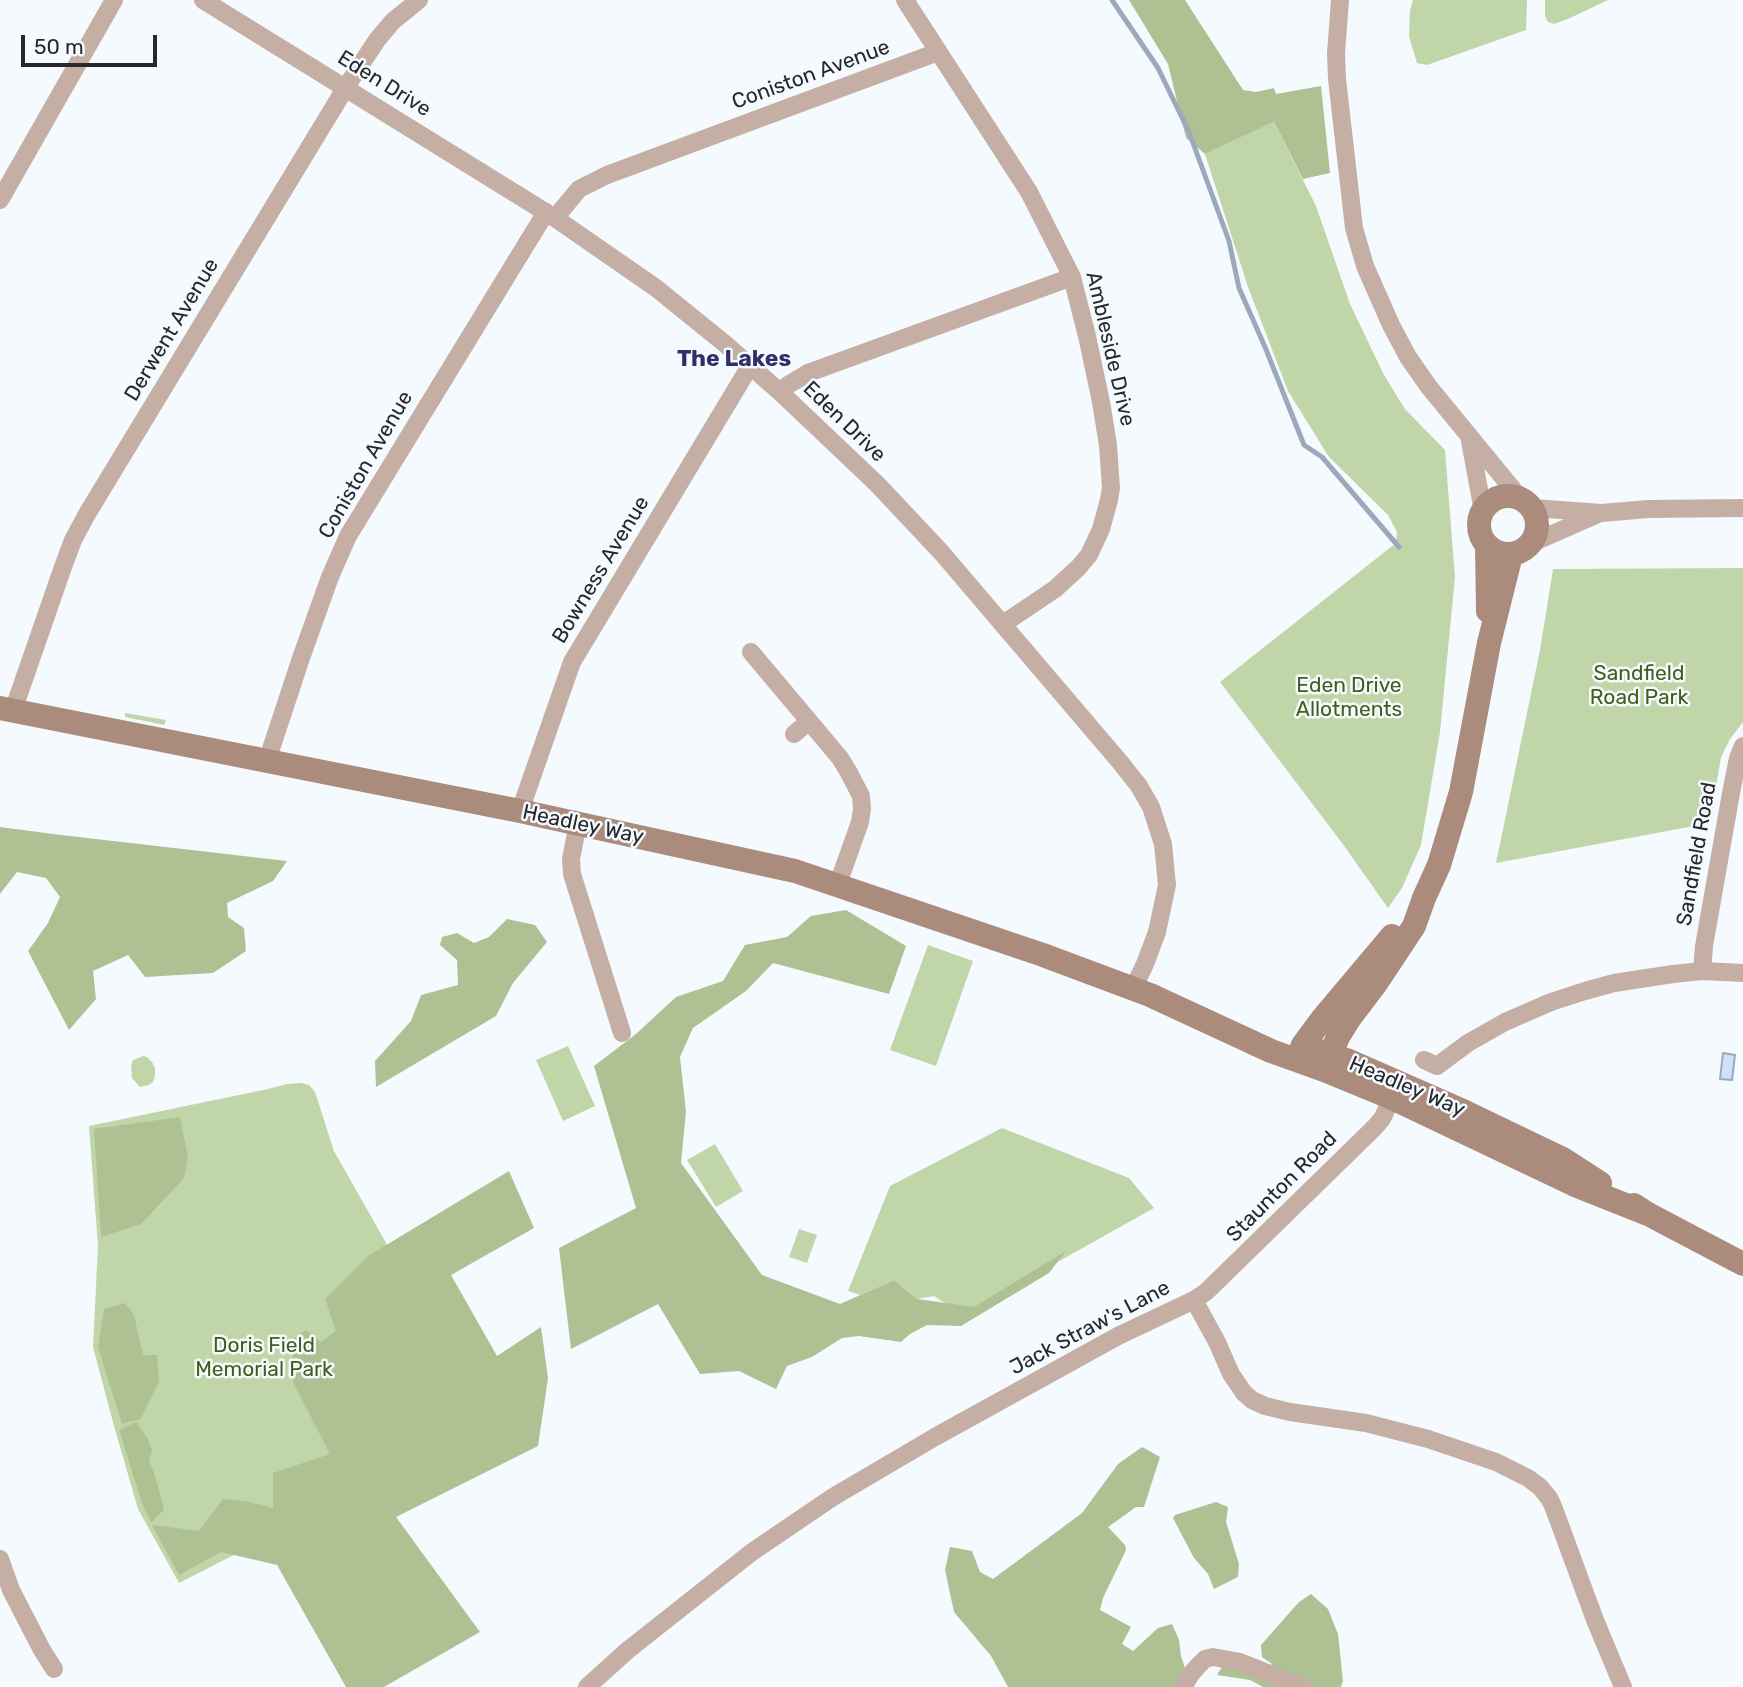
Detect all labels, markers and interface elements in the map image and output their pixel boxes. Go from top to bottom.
scale bar [24,21,161,65]
text: 50 m [34,34,84,59]
street label: Coniston Avenue [729,35,893,115]
street label: Eden Drive [333,45,435,123]
street label: Derwent Avenue [119,254,225,406]
street label: Ambleside Drive [1080,269,1140,429]
district label: The Lakes [677,345,791,373]
street label: Eden Drive [797,376,891,468]
street label: Coniston Avenue [314,387,418,543]
street label: Bowness Avenue [547,492,655,648]
park label: Sandfield Road Park [1590,661,1688,711]
park label: Eden Drive Allotments [1296,673,1402,723]
street label: Sandfield Road [1672,780,1722,928]
street label: Headley Way [520,800,646,850]
street label: Headley Way [1345,1051,1469,1123]
street label: Staunton Road [1221,1126,1343,1248]
street label: Jack Straw's Lane [1006,1275,1174,1381]
park label: Doris Field Memorial Park [195,1333,333,1383]

